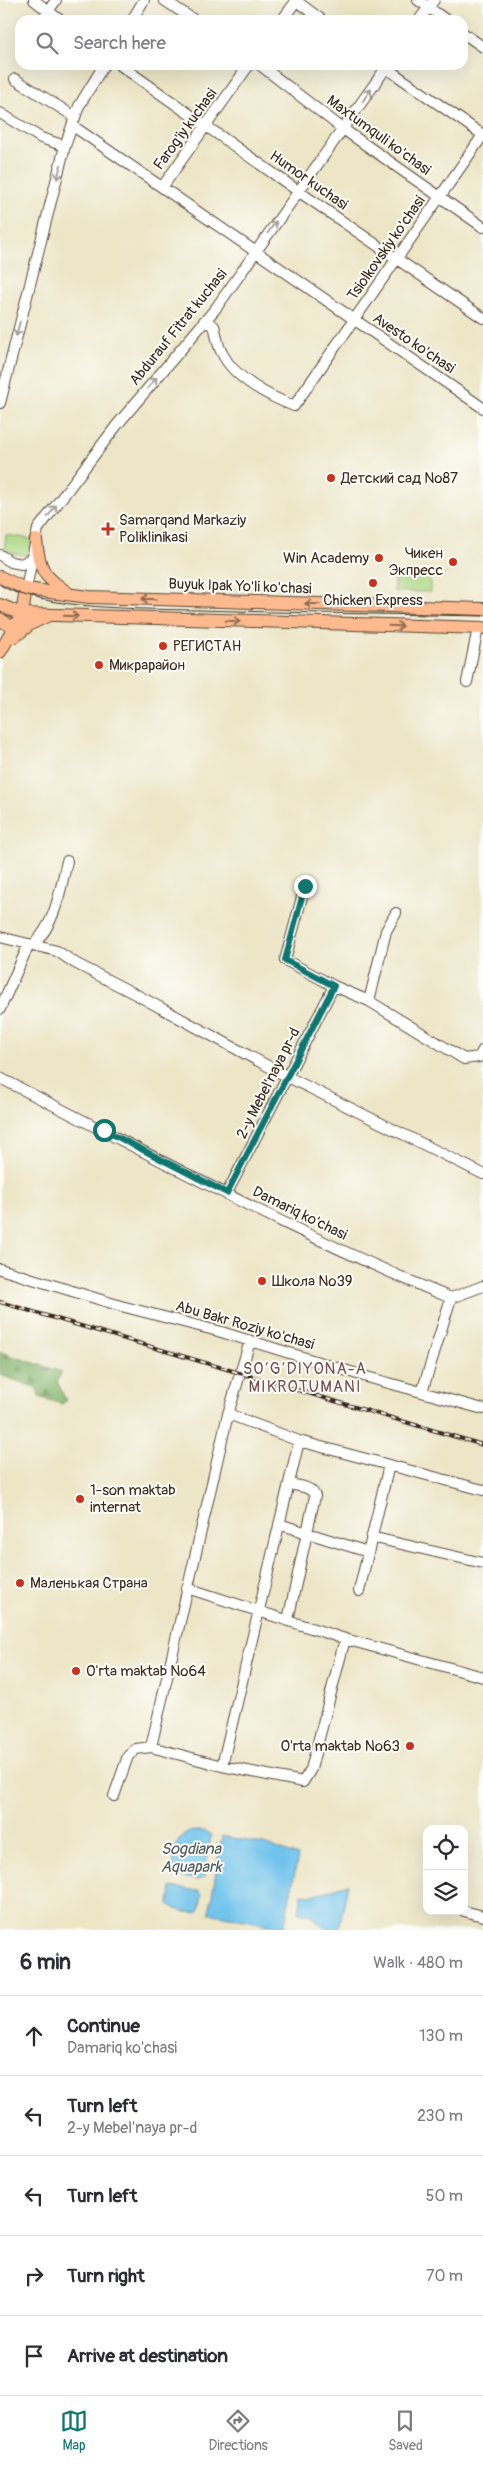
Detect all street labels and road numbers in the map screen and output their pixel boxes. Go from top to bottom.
street label: Farog'iy kuchasi [150,85,221,174]
street label: Maxtumquli ko'chasi [323,91,435,180]
street label: Humor kuchasi [266,146,352,215]
street label: Tsiolkovskiy ko'chasi [343,192,430,304]
street label: Abdurauf Fitrat kuchasi [125,265,231,390]
street label: Avesto ko'chasi [369,309,459,378]
street label: Buyuk Ipak Yo'li ko'chasi [168,575,312,599]
street label: 2-y Mebel'naya pr-d [232,1024,305,1142]
street label: Damariq ko'chasi [249,1182,351,1245]
street label: Abu Bakr Roziy ko'chasi [173,1297,317,1354]

